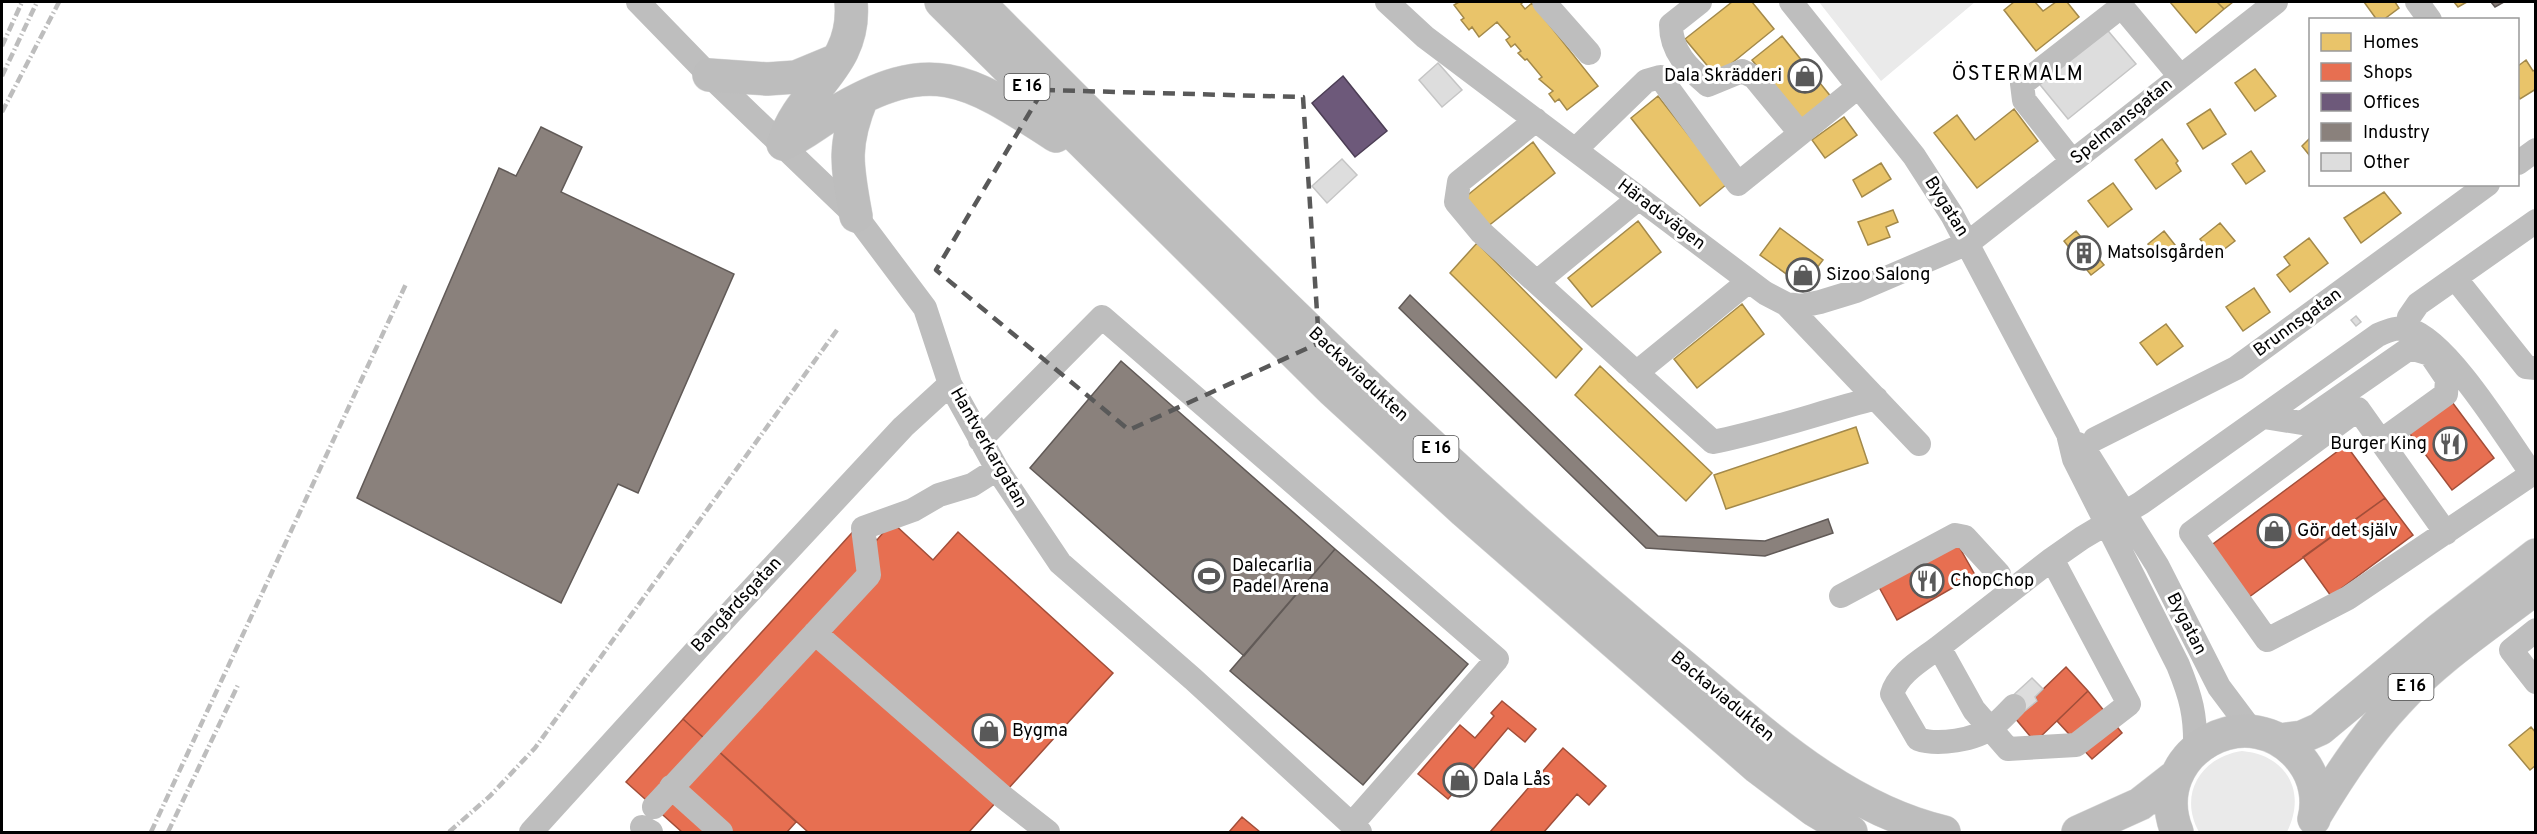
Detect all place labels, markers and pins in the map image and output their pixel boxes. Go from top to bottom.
shop icon: Dala Skrädderi [1787,58,1823,94]
place label: Dala Skrädderi [1664,65,1782,88]
building icon: Matsolsgården [2066,235,2102,271]
place label: Matsolsgården [2107,242,2224,265]
shop icon: Sizoo Salong [1785,257,1821,293]
place label: Sizoo Salong [1826,264,1930,287]
restaurant icon: Burger King [2432,426,2468,462]
place label: Burger King [2330,433,2427,456]
shop icon: Gör det själv [2256,513,2292,549]
place label: Gör det själv [2297,520,2398,543]
place label: Dalecarlia Padel Arena [1232,555,1329,599]
sports icon: Dalecarlia Padel Arena [1191,558,1227,594]
restaurant icon: ChopChop [1909,563,1945,599]
place label: ChopChop [1950,570,2034,593]
shop icon: Bygma [971,713,1007,749]
place label: Bygma [1012,720,1068,743]
shop icon: Dala Lås [1442,762,1478,798]
place label: Dala Lås [1483,769,1551,792]

